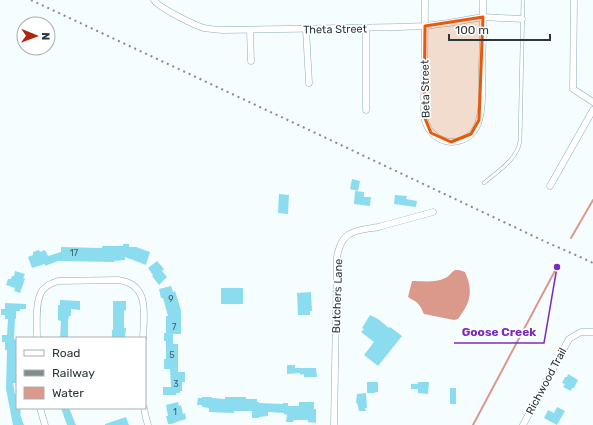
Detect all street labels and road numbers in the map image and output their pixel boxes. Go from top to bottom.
street label: Theta Street [303,22,368,37]
street label: Beta Street [418,59,433,118]
street label: Butchers Lane [330,258,345,334]
street label: Richwood Trail [523,346,570,417]

